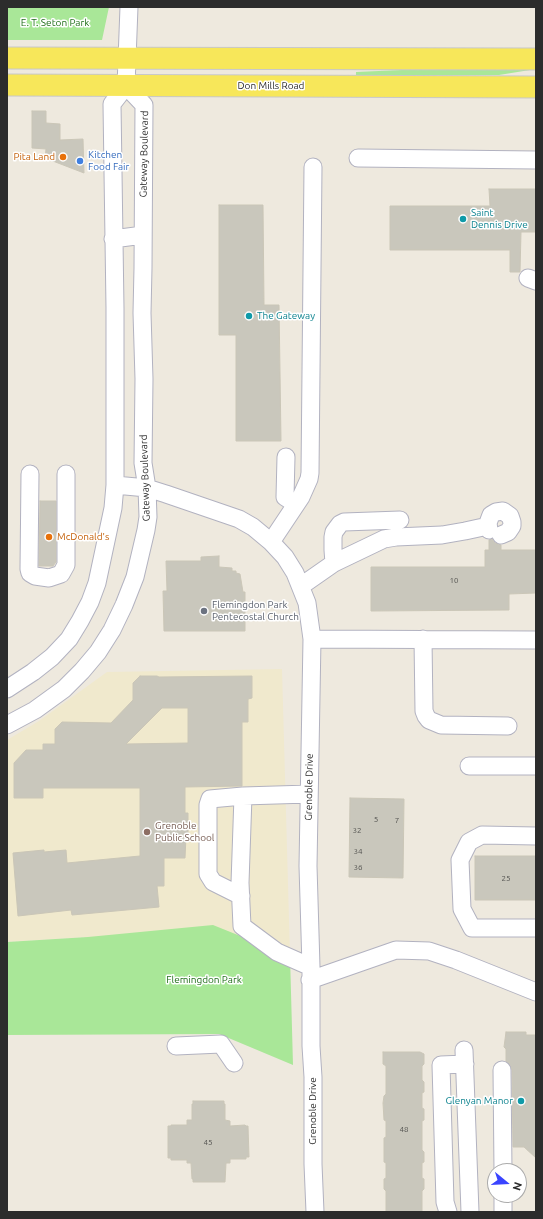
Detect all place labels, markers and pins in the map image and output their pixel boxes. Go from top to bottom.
place label: Kitchen Food Fair [88,149,129,172]
place label: Pita Land [13,151,55,163]
marker: Pita Land [58,152,68,162]
marker: Kitchen Food Fair [75,156,85,166]
place label: Saint Dennis Drive [471,207,528,230]
marker: Saint Dennis Drive [458,214,468,224]
place label: The Gateway [257,310,315,322]
marker: The Gateway [244,311,254,321]
place label: McDonald's [57,531,109,543]
marker: McDonald's [44,532,54,542]
place label: Flemingdon Park Pentecostal Church [212,599,299,622]
marker: Flemingdon Park Pentecostal Church [199,606,209,616]
place label: Grenoble Public School [155,820,214,844]
marker: Grenoble Public School [142,827,152,837]
place label: Glenyan Manor [445,1095,513,1107]
marker: Glenyan Manor [516,1096,526,1106]

